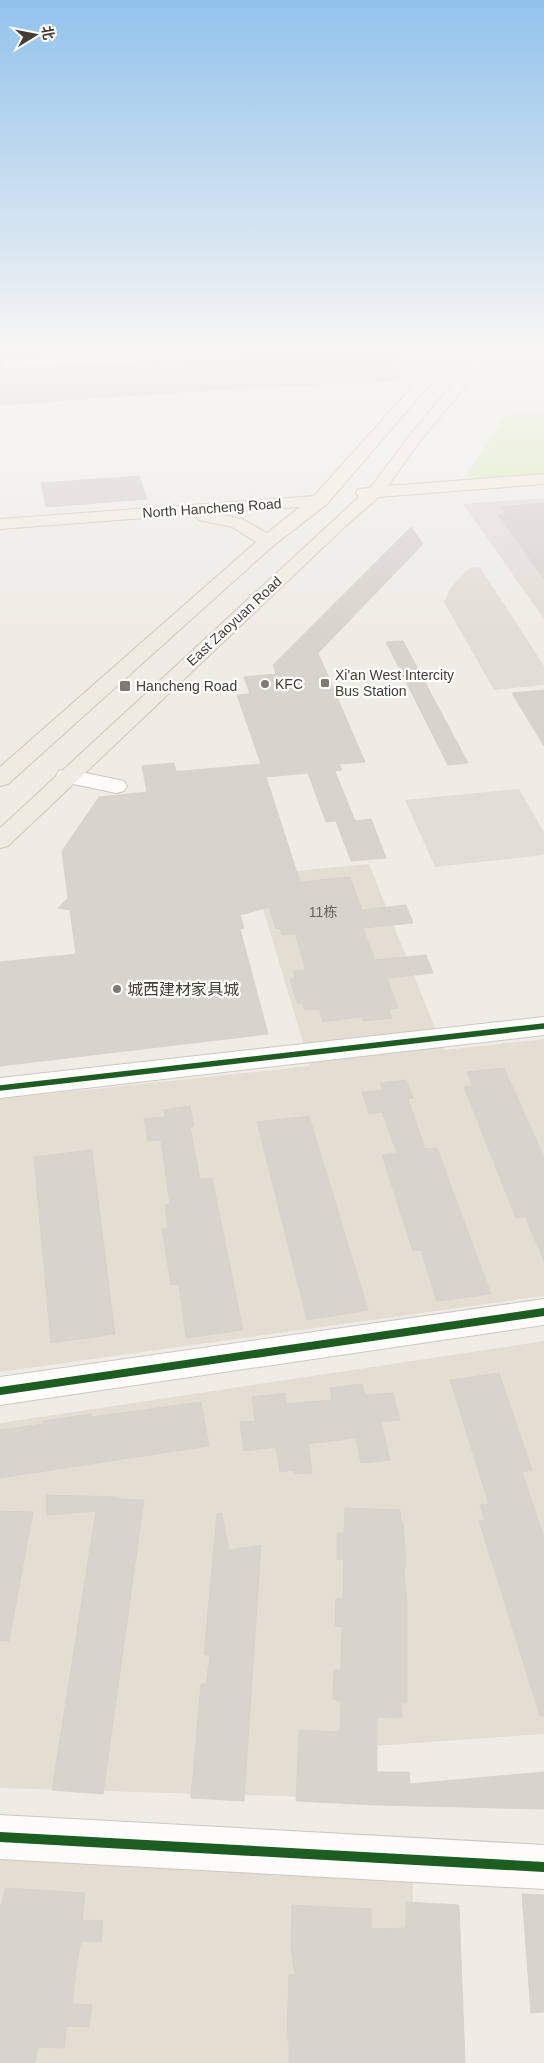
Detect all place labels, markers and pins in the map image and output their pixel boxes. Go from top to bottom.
place label: Xi'an West Intercity Bus Station [335,667,454,699]
place label: KFC [275,676,303,692]
marker: Xi'an West Intercity Bus Station [319,677,331,689]
place label: Hancheng Road [136,678,237,694]
marker: KFC [259,678,271,690]
marker: Hancheng Road [118,679,132,693]
place label: 城西建材家具城 [127,981,239,998]
marker: 城西建材家具城 [111,983,123,995]

